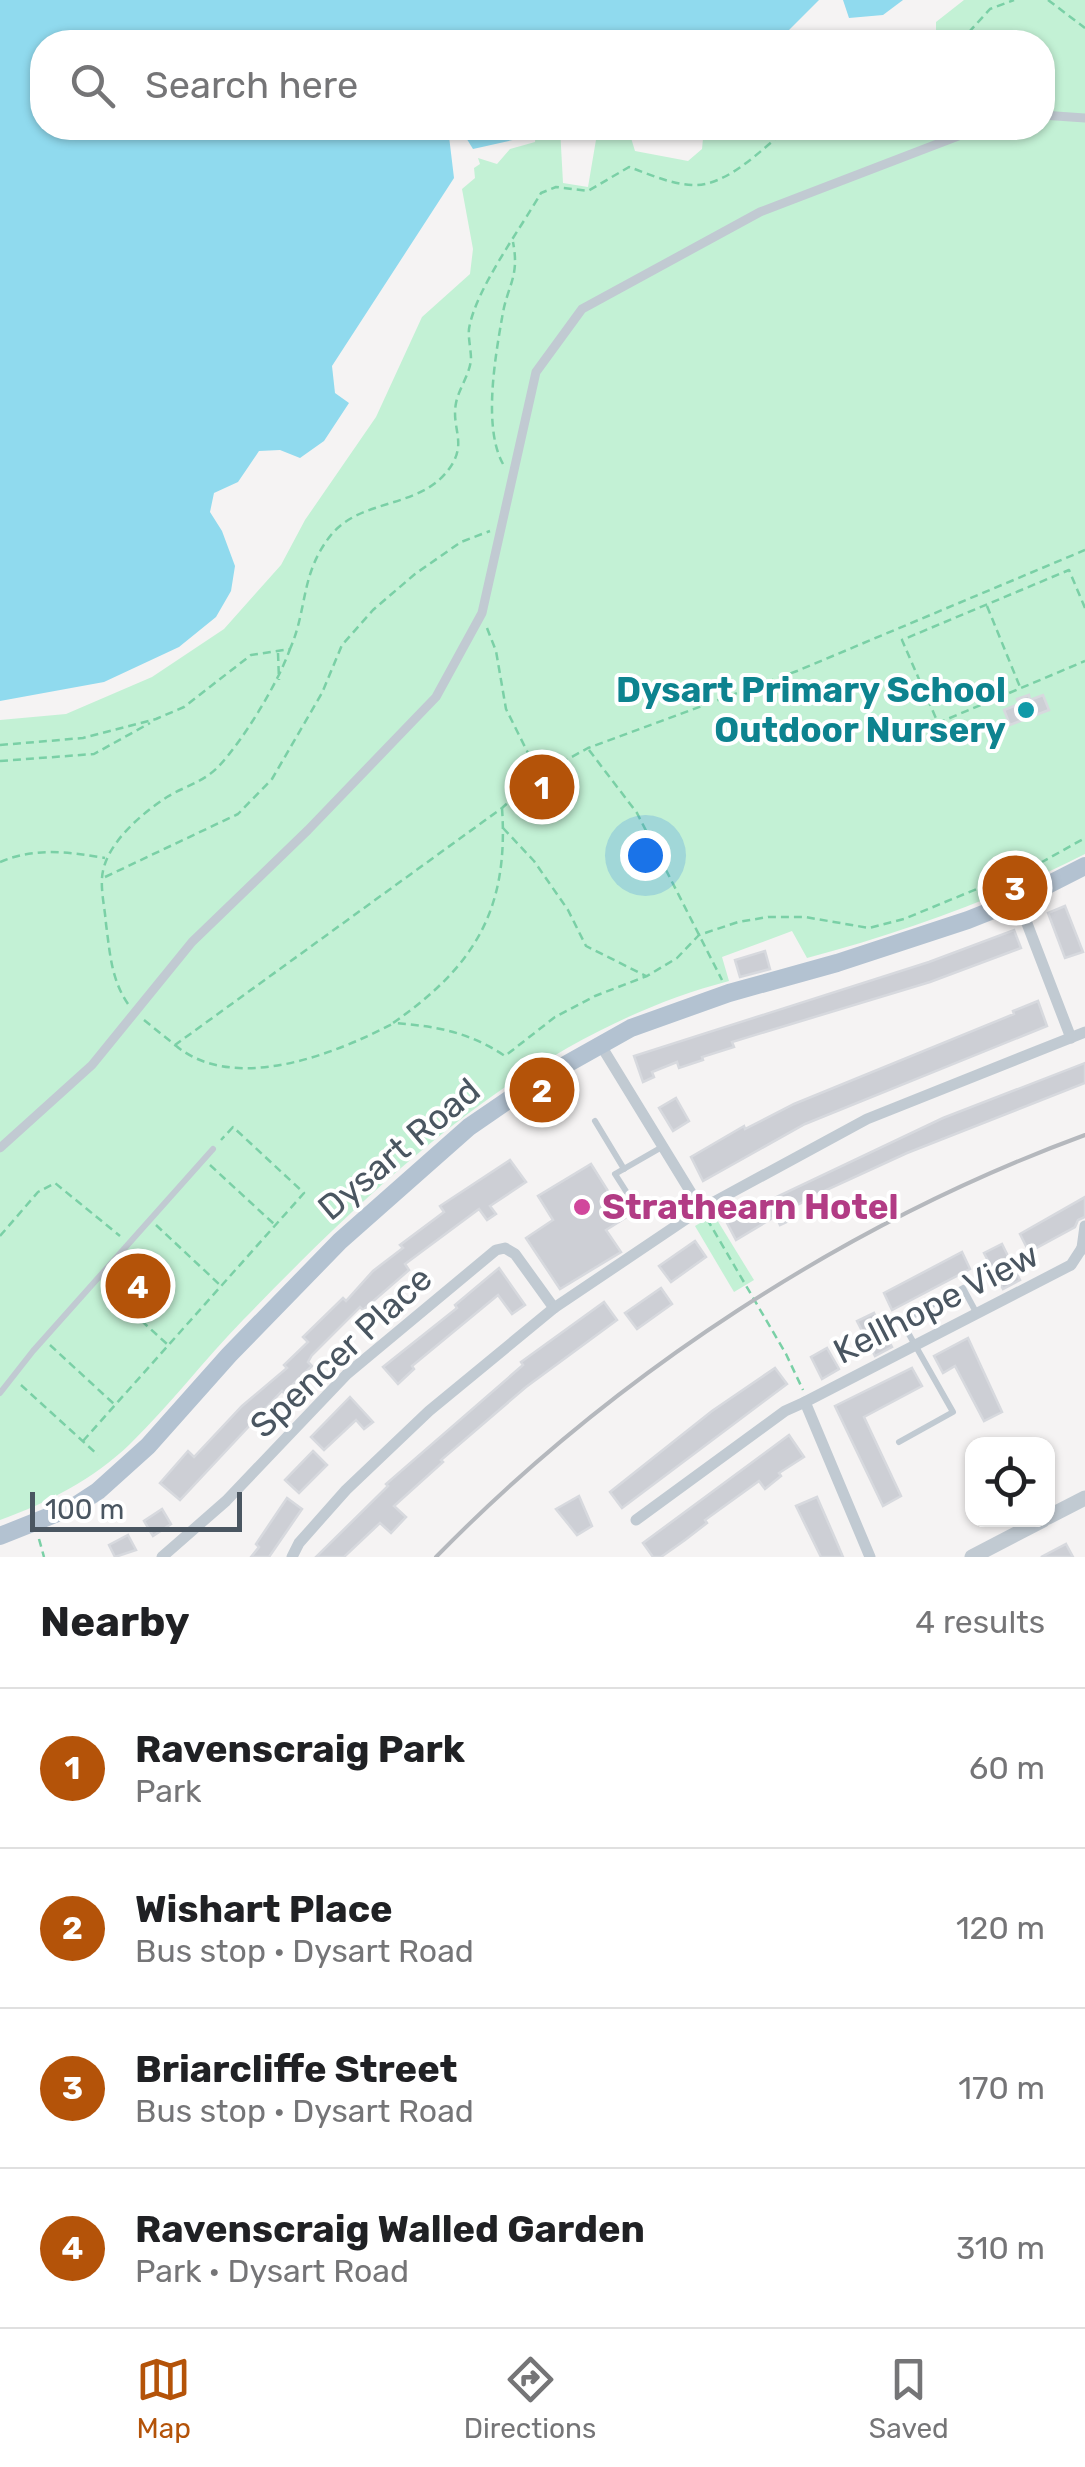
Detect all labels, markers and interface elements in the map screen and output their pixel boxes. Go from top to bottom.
search box [30,30,1055,140]
icon: search [65,58,120,113]
text: Search here [145,62,358,108]
place label: Dysart Primary School Outdoor Nursery [616,669,1006,751]
marker: Dysart Primary School Outdoor Nursery [1015,699,1037,721]
pin: 1 [510,750,574,824]
your location [620,830,671,881]
pin: 3 [982,850,1048,926]
pin: 2 [510,1052,574,1128]
street label: Dysart Road [309,1069,489,1229]
place label: Strathearn Hotel [602,1186,899,1228]
marker: Strathearn Hotel [571,1196,593,1218]
street label: Kellhope View [826,1233,1046,1373]
pin: 4 [106,1248,170,1324]
street label: Spencer Place [242,1257,440,1447]
map controls [965,1437,1055,1527]
button: locate [965,1437,1055,1527]
scale bar [30,1487,242,1532]
text: 100 m [45,1493,124,1526]
text: Nearby [40,1597,190,1647]
text: 4 results [915,1603,1045,1641]
text: Ravenscraig Park [135,1726,465,1772]
text: 1 [65,1749,80,1787]
text: 60 m [969,1749,1045,1787]
text: Park [135,1772,202,1810]
text: Wishart Place [135,1886,393,1932]
text: 2 [62,1909,83,1947]
text: 120 m [956,1909,1045,1947]
text: Bus stop · Dysart Road [135,1932,474,1970]
text: Briarcliffe Street [135,2046,457,2092]
text: 3 [62,2069,83,2107]
text: 170 m [958,2069,1045,2107]
text: Bus stop · Dysart Road [135,2092,474,2130]
text: Ravenscraig Walled Garden [135,2206,645,2252]
text: 4 [62,2229,83,2267]
text: 310 m [956,2229,1045,2267]
text: Park · Dysart Road [135,2252,409,2290]
tab: Map [136,2352,191,2445]
tab: Directions [464,2352,596,2445]
tab: Saved [869,2352,949,2445]

